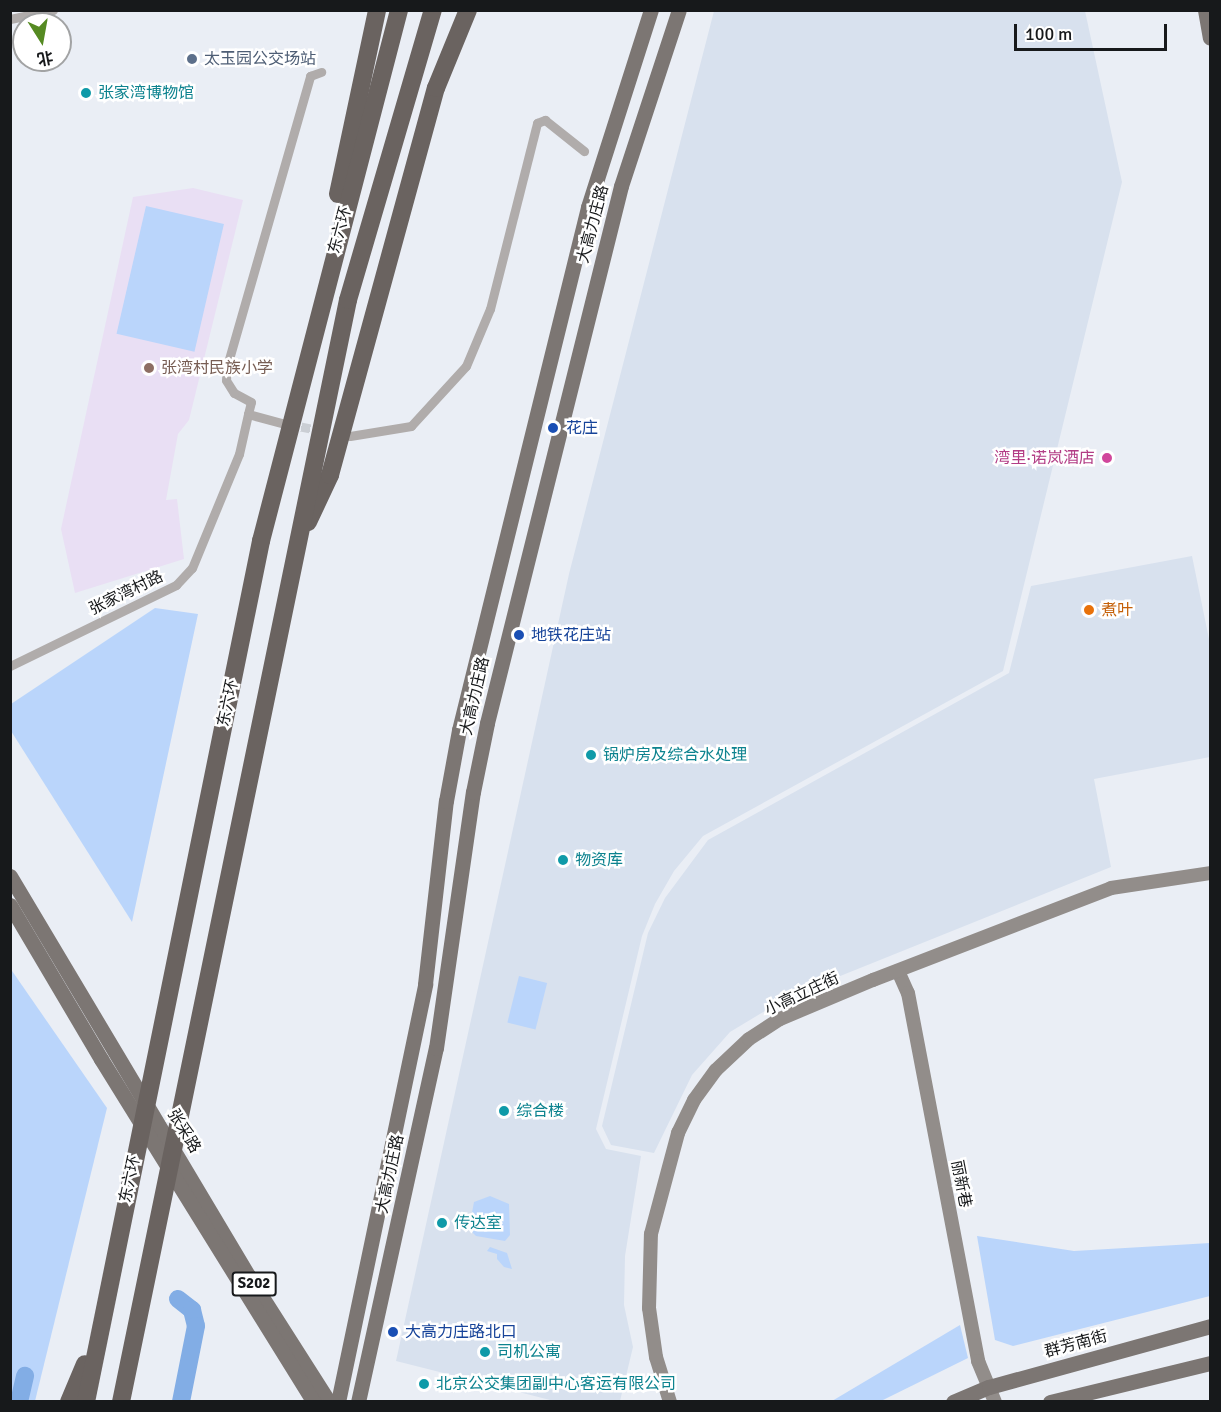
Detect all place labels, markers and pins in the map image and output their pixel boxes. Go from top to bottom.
place label: 太玉园公交场站 [204,49,316,69]
marker: 太玉园公交场站 [185,52,199,66]
place label: 张家湾博物馆 [98,83,194,103]
marker: 张家湾博物馆 [79,86,93,100]
place label: 张湾村民族小学 [161,358,273,378]
marker: 张湾村民族小学 [142,361,156,375]
place label: 花庄 [566,418,598,438]
marker: 花庄 [544,419,562,437]
place label: 湾里·诺岚酒店 [994,448,1095,468]
marker: 湾里·诺岚酒店 [1100,451,1114,465]
place label: 煮叶 [1101,600,1133,620]
marker: 煮叶 [1082,603,1096,617]
place label: 地铁花庄站 [531,625,611,645]
marker: 地铁花庄站 [512,628,526,642]
place label: 锅炉房及综合水处理 [603,745,747,765]
marker: 锅炉房及综合水处理 [584,748,598,762]
place label: 物资库 [575,850,623,870]
marker: 物资库 [556,853,570,867]
place label: 综合楼 [516,1101,564,1121]
marker: 综合楼 [497,1104,511,1118]
place label: 传达室 [454,1213,502,1233]
marker: 传达室 [435,1216,449,1230]
place label: 大高力庄路北口 [405,1322,517,1342]
marker: 大高力庄路北口 [386,1325,400,1339]
place label: 司机公寓 [497,1342,561,1362]
marker: 司机公寓 [478,1345,492,1359]
place label: 北京公交集团副中心客运有限公司 [436,1374,676,1394]
marker: 北京公交集团副中心客运有限公司 [417,1377,431,1391]

